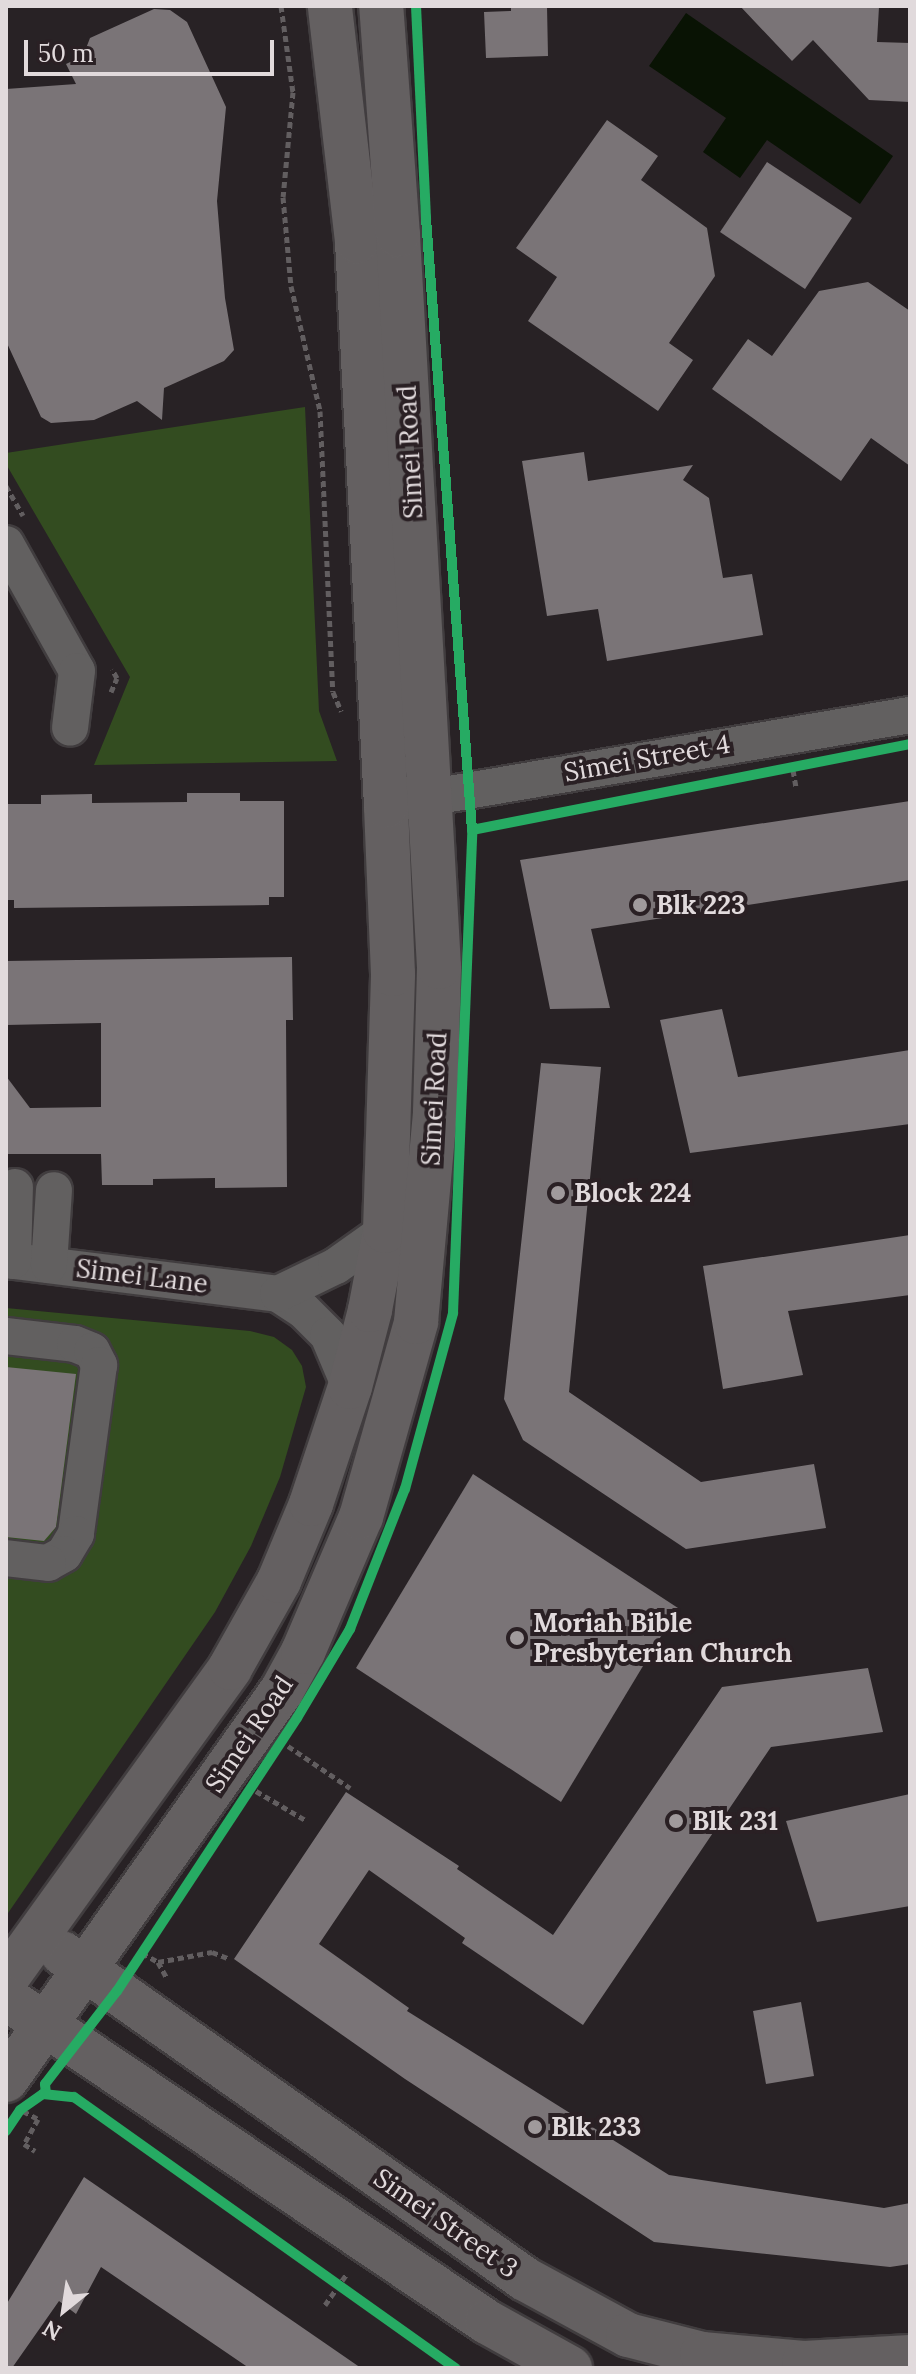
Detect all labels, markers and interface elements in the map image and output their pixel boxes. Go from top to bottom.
scale bar [28,24,278,74]
text: 50 m [38,38,94,69]
street label: Simei Road [391,384,429,520]
street label: Simei Street 4 [562,728,732,788]
place label: Blk 223 [656,889,746,921]
marker: Blk 223 [631,896,649,914]
street label: Simei Road [415,1031,453,1167]
place label: Block 224 [574,1177,691,1209]
marker: Block 224 [549,1184,567,1202]
street label: Simei Lane [74,1252,210,1300]
place label: Moriah Bible Presbyterian Church [533,1607,792,1668]
marker: Moriah Bible Presbyterian Church [508,1629,526,1647]
street label: Simei Road [199,1670,299,1798]
place label: Blk 231 [692,1805,778,1837]
marker: Blk 231 [667,1812,685,1830]
place label: Blk 233 [551,2111,641,2143]
marker: Blk 233 [526,2118,544,2136]
street label: Simei Street 3 [368,2162,524,2284]
north arrow [24,2270,104,2350]
text: N [38,2314,66,2347]

